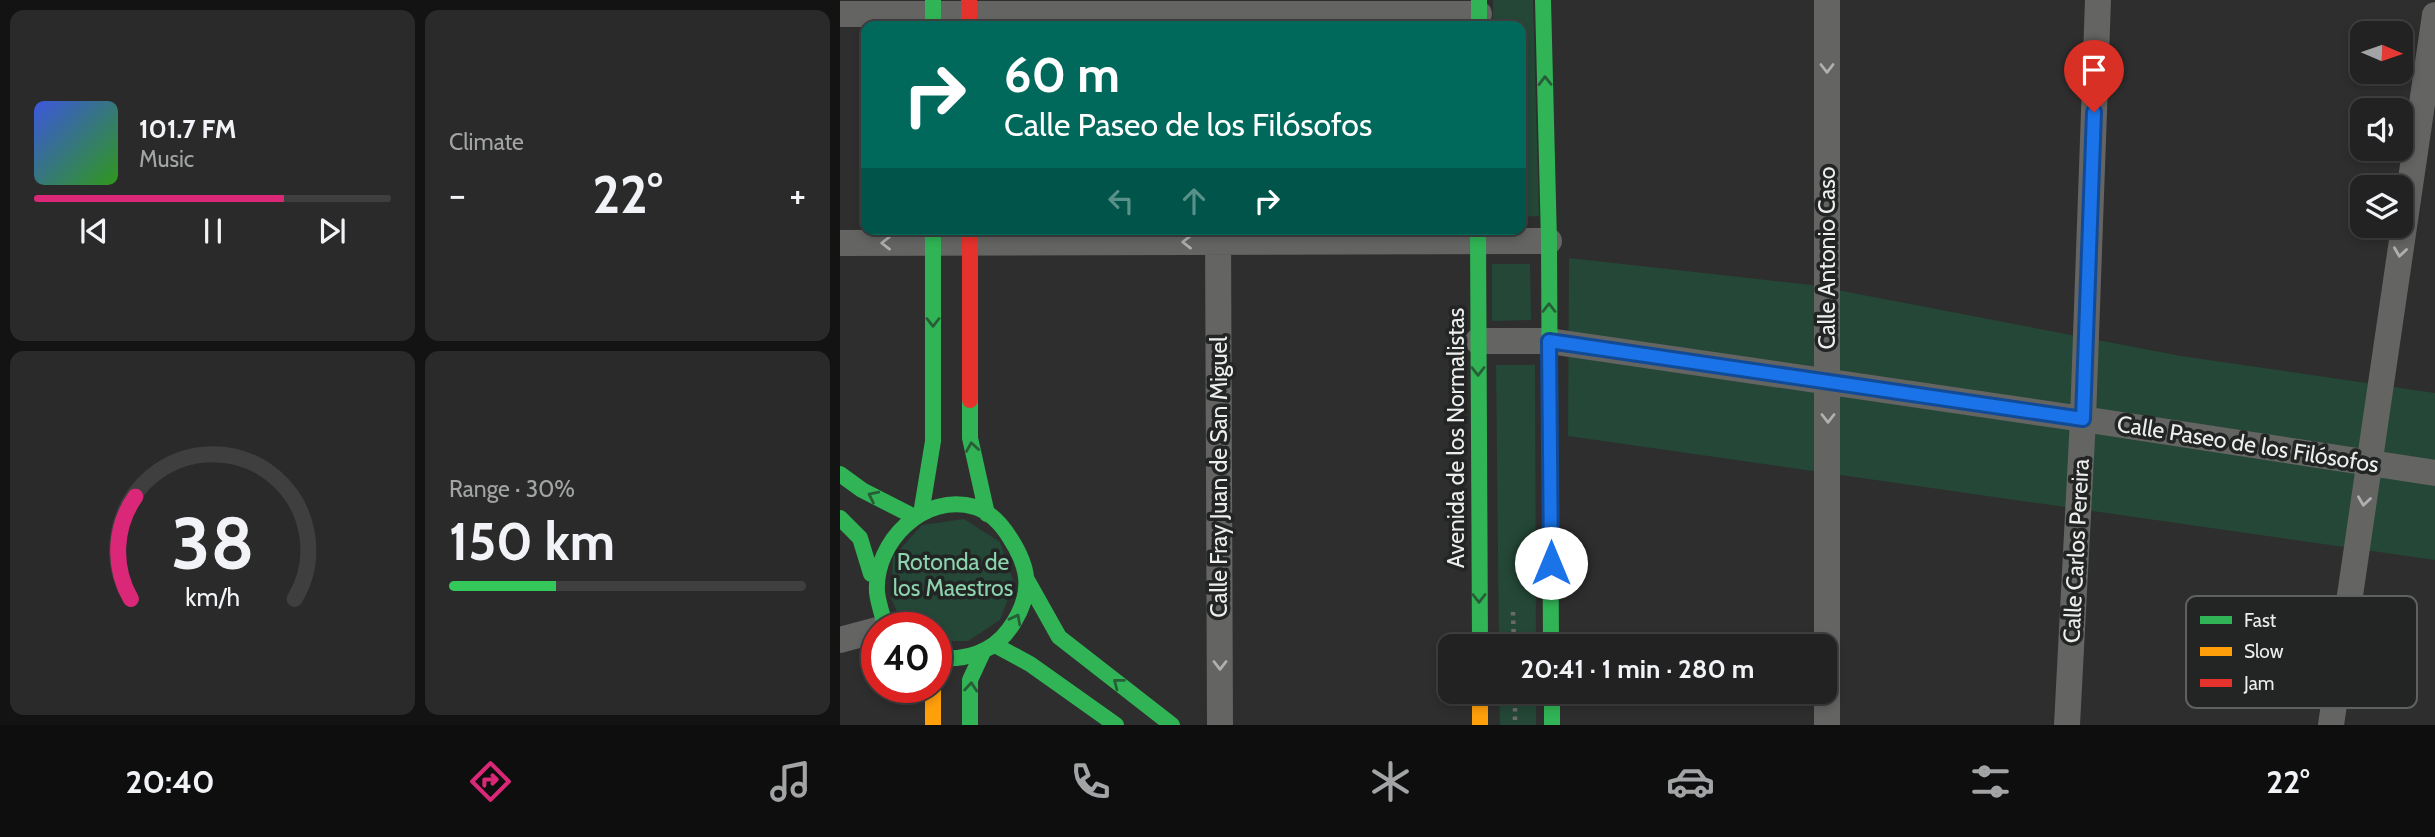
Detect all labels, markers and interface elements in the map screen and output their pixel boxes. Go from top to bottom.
north arrow [2350,21,2413,84]
map controls [2350,21,2413,238]
pin [2064,40,2124,112]
text: 60 m [1004,45,1120,104]
icon: right [889,49,980,140]
icon: arrive [2075,51,2113,89]
one-way arrow [1819,63,1835,74]
one-way arrow [1538,75,1553,86]
button: sound [2350,98,2413,161]
text: Calle Paseo de los Filósofos [1004,105,1372,144]
text: 101.7 FM [139,113,236,145]
text: Climate [449,128,524,156]
text: Music [139,145,194,173]
text: 22° [592,163,663,226]
street label: Calle Antonio Caso [1813,167,1841,350]
text: − [449,171,466,218]
text: + [789,171,806,218]
button: layers [2350,175,2413,238]
icon: left [1102,182,1140,220]
icon: ahead [1175,182,1213,220]
icon: right [1248,182,1286,220]
icon: previous [75,212,113,250]
icon: pause [194,212,232,250]
icon: next [313,212,351,250]
one-way arrow [1181,234,1192,250]
one-way arrow [880,235,891,251]
one-way arrow [2393,246,2408,258]
one-way arrow [1541,302,1557,313]
street label: Avenida de los Normalistas [1442,308,1470,568]
one-way arrow [925,317,941,328]
street label: Calle Fray Juan de San Miguel [1205,336,1233,618]
one-way arrow [1470,366,1486,377]
street label: Calle Paseo de los Filósofos [2115,409,2381,479]
one-way arrow [1820,413,1836,424]
one-way arrow [965,441,980,453]
street label: Calle Carlos Pereira [2057,458,2095,644]
text: Range · 30% [449,475,575,503]
one-way arrow [868,490,880,504]
one-way arrow [2357,495,2372,507]
text: 38 [171,499,254,587]
text: 150 km [449,510,615,573]
position arrow [1514,526,1588,600]
park label: Rotonda de los Maestros [893,548,1013,602]
text: km/h [185,582,240,612]
one-way arrow [1471,594,1487,604]
legend [2186,596,2417,708]
text: Fast [2244,609,2277,632]
speed limit sign: 40 [861,612,952,703]
one-way arrow [1008,613,1021,626]
text: Slow [2244,640,2284,663]
text: 20:41 · 1 min · 280 m [1521,653,1754,685]
one-way arrow [1212,660,1228,671]
text: Jam [2243,672,2274,695]
one-way arrow [1114,679,1126,692]
one-way arrow [963,681,978,692]
icon: directions [466,757,515,806]
icon: music [766,757,815,806]
icon: phone [1066,757,1115,806]
icon: climate [1366,757,1415,806]
icon: car [1666,757,1715,806]
icon: filters [1966,757,2015,806]
text: 20:40 [126,762,215,801]
text: 22° [2266,762,2309,801]

